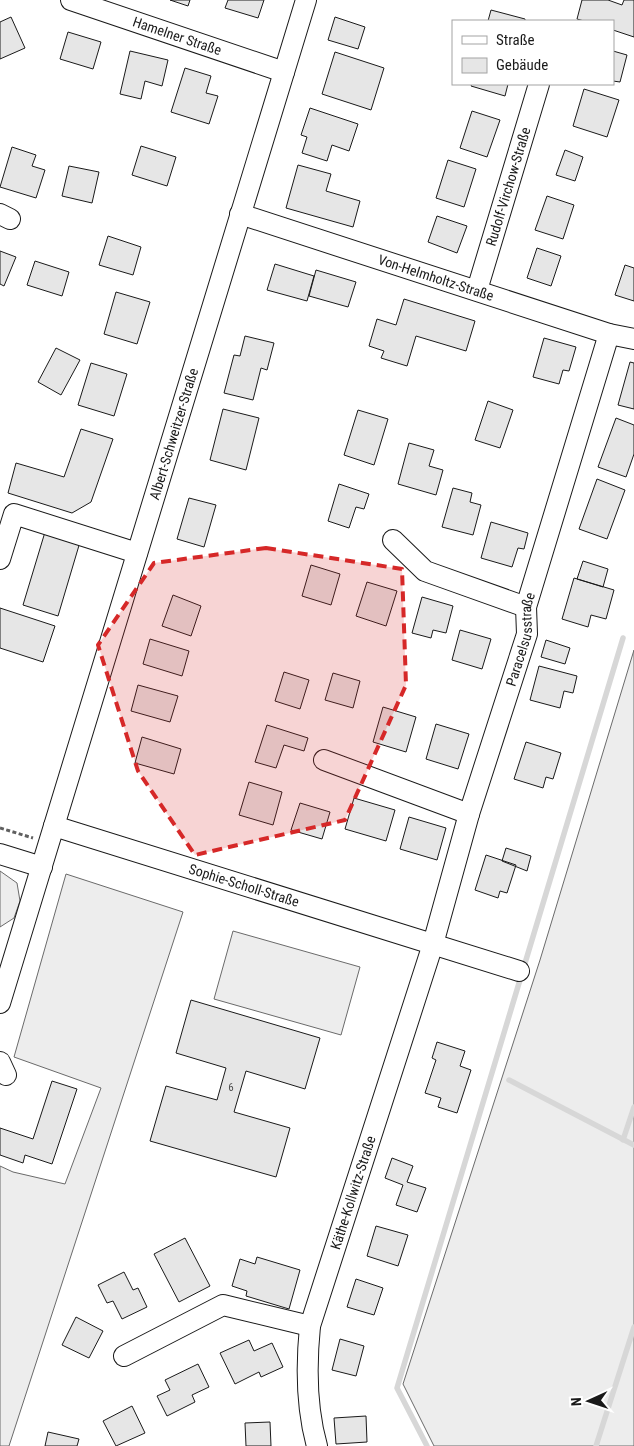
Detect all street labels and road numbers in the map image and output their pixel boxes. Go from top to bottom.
street label: Hamelner Straße [131,13,224,58]
street label: Rudolf-Virchow-Straße [483,125,534,248]
street label: Von-Helmholtz-Straße [376,251,496,304]
street label: Albert-Schweitzer-Straße [146,366,201,502]
street label: Paracelsusstraße [503,590,538,688]
street label: Sophie-Scholl-Straße [187,861,302,910]
street label: Käthe-Kollwitz-Straße [327,1133,379,1251]

